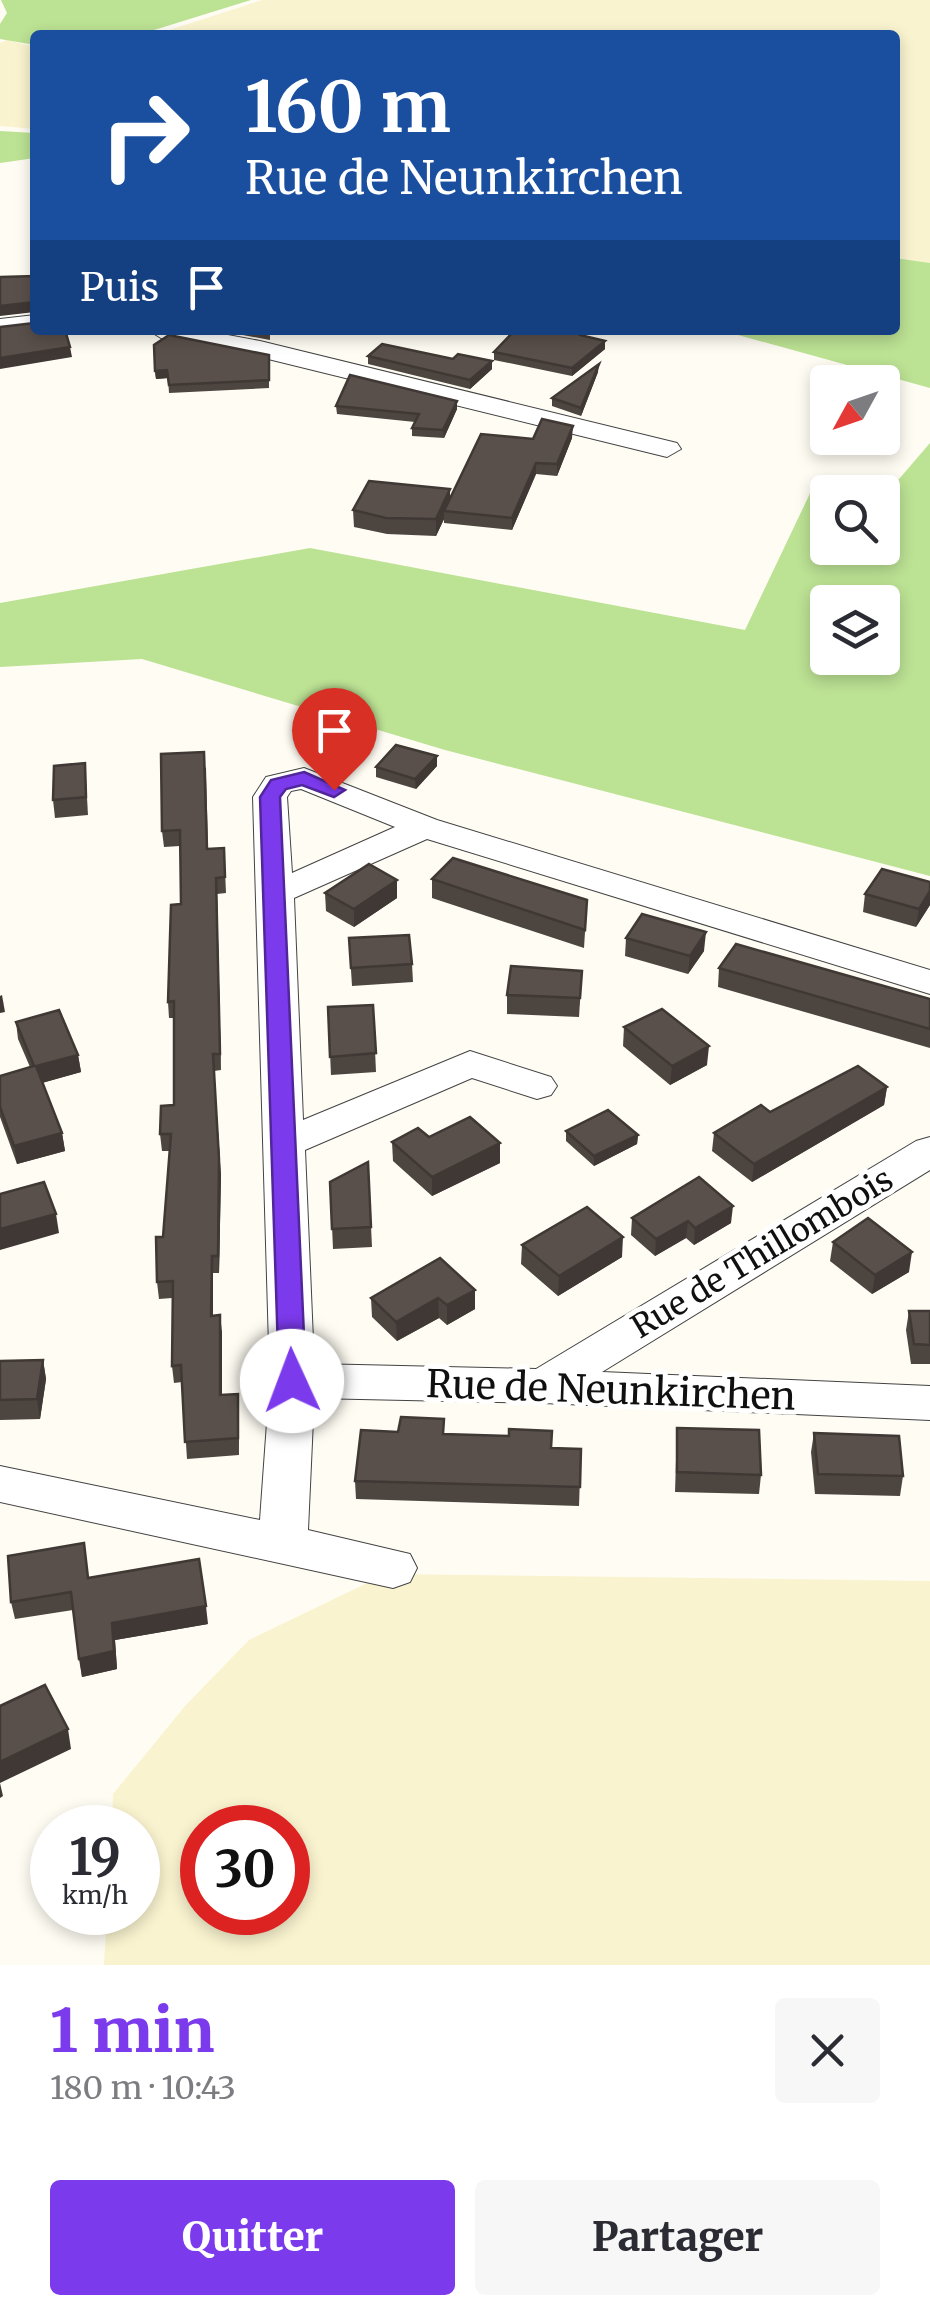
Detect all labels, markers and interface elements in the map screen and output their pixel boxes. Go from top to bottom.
text: 160 m [245,63,451,151]
icon: right [80,70,210,200]
text: Rue de Neunkirchen [245,150,683,206]
icon: arrive [179,260,234,315]
text: Puis [80,264,159,311]
north arrow [810,365,900,455]
map controls [810,365,900,675]
button: search [810,475,900,565]
button: layers [810,585,900,675]
pin [292,688,377,791]
icon: arrive [307,703,362,758]
street label: Rue de Thillombois [624,1159,900,1347]
position arrow [240,1329,344,1433]
street label: Rue de Neunkirchen [425,1360,797,1420]
speed limit sign: 30 [180,1805,310,1935]
text: 19 [69,1826,121,1889]
text: km/h [62,1879,128,1911]
text: 1 min [50,1993,214,2068]
button: close [775,1998,880,2103]
text: 180 m · 10:43 [50,2068,236,2108]
button: Quitter [50,2180,455,2295]
button: Partager [475,2180,880,2295]

